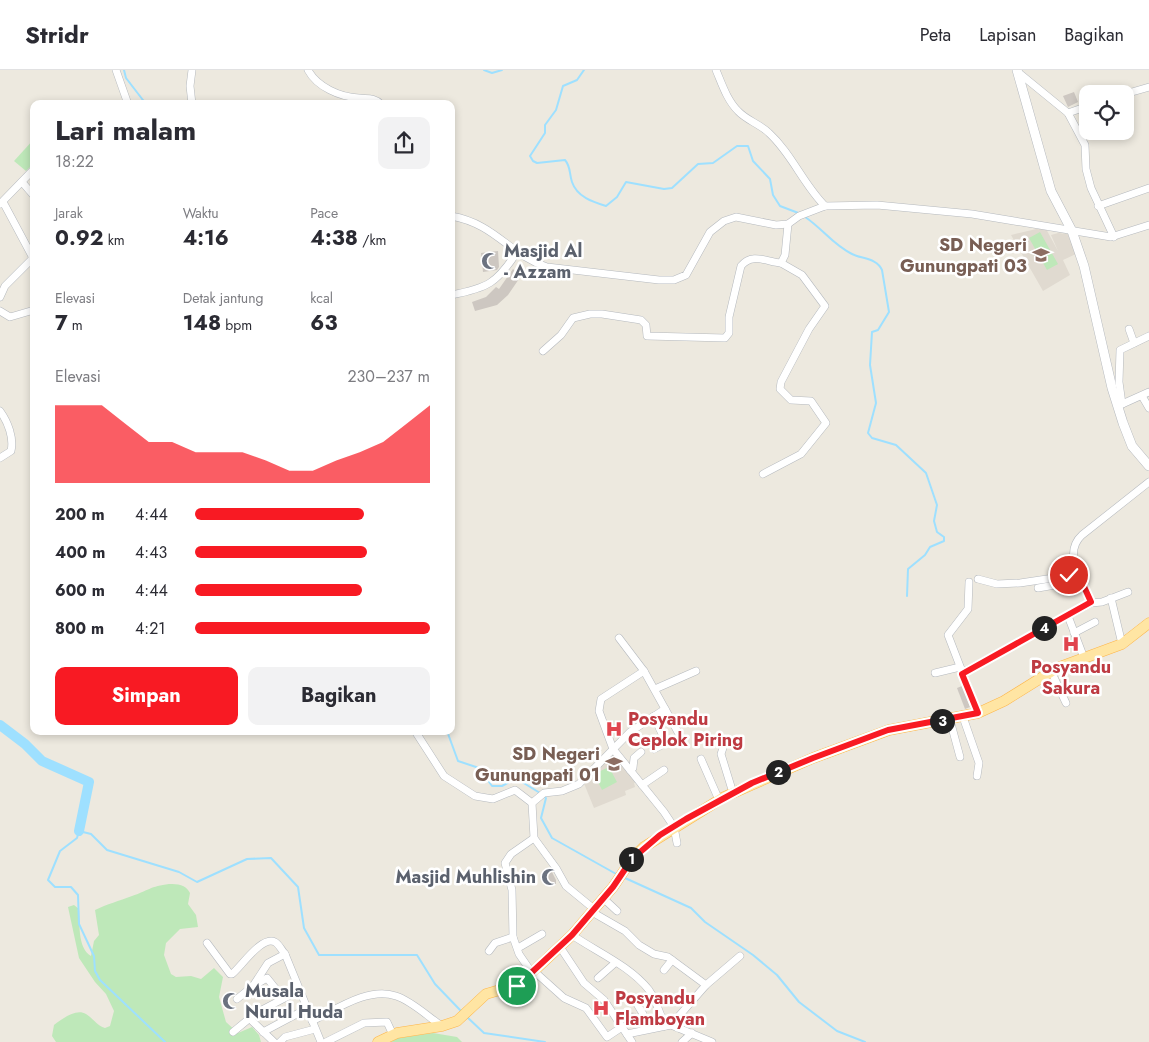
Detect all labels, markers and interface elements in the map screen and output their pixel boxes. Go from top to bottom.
text: Stridr [25,17,89,52]
text: Peta [920,22,951,48]
text: Lapisan [979,22,1036,48]
text: Bagikan [1064,22,1124,48]
map controls [1079,85,1134,140]
button: locate [1079,85,1134,140]
text: Lari malam [55,110,196,151]
button: share [378,117,430,169]
text: 18:22 [55,150,94,173]
text: Jarak [55,203,83,223]
text: Waktu [183,203,219,223]
text: Pace [310,203,338,223]
text: 0.92 [55,223,104,253]
text: 4:16 [183,223,229,253]
text: 4:38 [310,223,358,253]
text: km [104,230,125,250]
text: /km [358,230,386,250]
place label: SD Negeri Gunungpati 03 [900,232,1027,279]
place label: Masjid Al - Azzam [504,238,582,285]
school or university icon: SD Negeri Gunungpati 03 [1031,245,1051,265]
mosque icon: Masjid Al - Azzam [480,251,500,271]
text: Elevasi [55,288,95,308]
text: Detak jantung [183,288,263,308]
text: kcal [310,288,333,308]
text: 7 [55,308,68,338]
text: 148 [183,308,221,338]
text: 63 [310,308,337,338]
text: m [68,315,83,335]
text: bpm [221,315,252,335]
text: Elevasi [55,365,101,388]
text: 230–237 m [347,365,430,388]
text: 200 m [55,503,105,526]
text: 4:44 [135,503,168,526]
text: 400 m [55,541,105,564]
text: 4:43 [135,541,167,564]
pin [1048,554,1090,596]
icon: check [1055,561,1083,589]
text: 600 m [55,579,105,602]
text: 4:44 [135,579,168,602]
pin: 4 [1032,616,1056,640]
text: 800 m [55,617,104,640]
text: 4:21 [135,617,165,640]
text: 4 [1040,618,1049,638]
hospital icon: Posyandu Sakura [1061,634,1081,654]
place label: Posyandu Sakura [1031,654,1111,701]
button: Simpan [55,667,238,725]
button: Bagikan [248,667,430,725]
place label: Posyandu Ceplok Piring [628,706,743,753]
pin: 3 [930,708,954,734]
text: 3 [938,711,947,731]
hospital icon: Posyandu Ceplok Piring [604,719,624,739]
place label: SD Negeri Gunungpati 01 [475,741,600,788]
school or university icon: SD Negeri Gunungpati 01 [604,754,624,774]
pin: 2 [766,760,790,784]
text: 2 [774,762,783,782]
pin: 1 [618,846,644,872]
text: 1 [628,849,635,869]
place label: Masjid Muhlishin [395,864,536,890]
mosque icon: Masjid Muhlishin [540,867,560,887]
pin [496,965,538,1007]
icon: arrive [503,972,531,1000]
place label: Musala Nurul Huda [245,978,343,1025]
place label: Posyandu Flamboyan [615,985,705,1032]
mosque icon: Musala Nurul Huda [221,991,241,1011]
hospital icon: Posyandu Flamboyan [591,998,611,1018]

